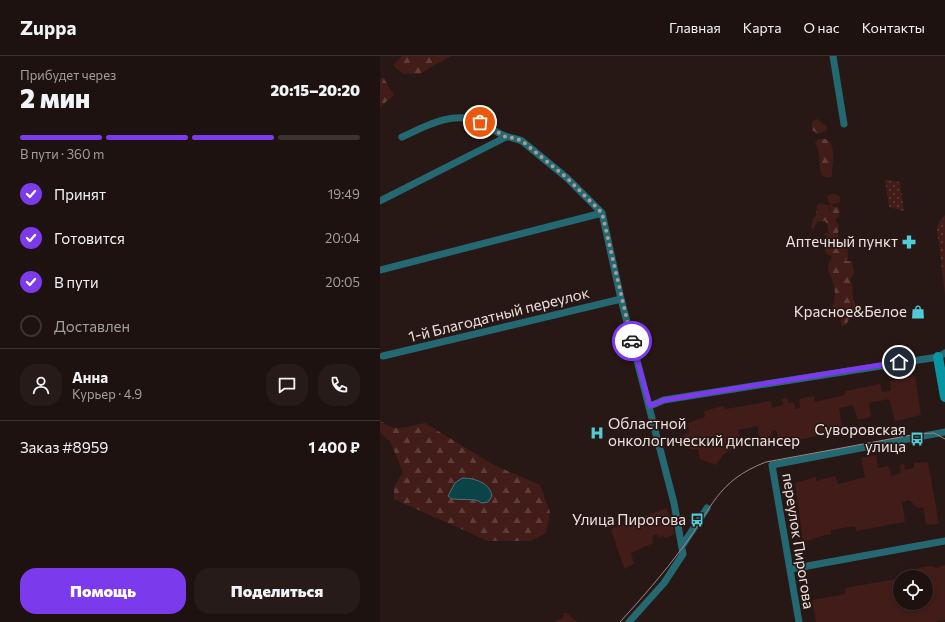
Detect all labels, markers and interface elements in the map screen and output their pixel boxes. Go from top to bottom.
text: Zuppa [20,16,76,39]
text: Главная [669,19,721,36]
text: Карта [743,19,781,36]
text: О нас [803,19,840,36]
text: Контакты [862,19,925,36]
text: Прибудет через [20,67,116,83]
text: 20:15–20:20 [271,81,360,99]
text: 2 мин [20,82,90,113]
pin [463,105,497,139]
icon: bag [469,111,491,133]
text: В пути · 360 m [20,146,104,162]
icon: check [20,183,42,205]
text: Принят [54,185,106,203]
text: 19:49 [328,186,360,202]
icon: check [20,227,42,249]
text: Готовится [54,229,125,247]
text: 20:04 [325,230,360,246]
place label: Аптечный пункт [785,232,898,250]
pharmacy icon: Аптечный пункт [901,234,917,250]
icon: check [20,271,42,293]
text: В пути [54,273,99,291]
text: 20:05 [325,274,360,290]
street label: 1-й Благодатный переулок [406,283,591,345]
place label: Красное&Белое [794,302,907,320]
shop icon: Красное&Белое [910,304,926,320]
text: Доставлен [54,317,130,335]
courier [612,321,652,361]
icon: car [621,330,643,352]
pin [882,345,916,379]
icon: home [888,351,910,373]
button: person [20,364,62,406]
button: chat [266,364,308,406]
button: phone [318,364,360,406]
text: Анна [72,368,108,386]
text: Курьер · 4.9 [72,386,142,402]
place label: Областной онкологический диспансер [608,414,800,449]
place label: Суворовская улица [815,420,906,455]
hospital icon: Областной онкологический диспансер [589,425,605,441]
bus stop icon: Суворовская улица [909,431,925,447]
text: Заказ #8959 [20,438,108,456]
text: 1 400 ₽ [308,438,360,456]
street label: переулок Пирогова [779,472,819,610]
place label: Улица Пирогова [572,510,686,528]
bus stop icon: Улица Пирогова [689,512,705,528]
button: Помощь [20,568,186,614]
button: Поделиться [194,568,360,614]
map controls [893,570,933,610]
button: locate [893,570,933,610]

